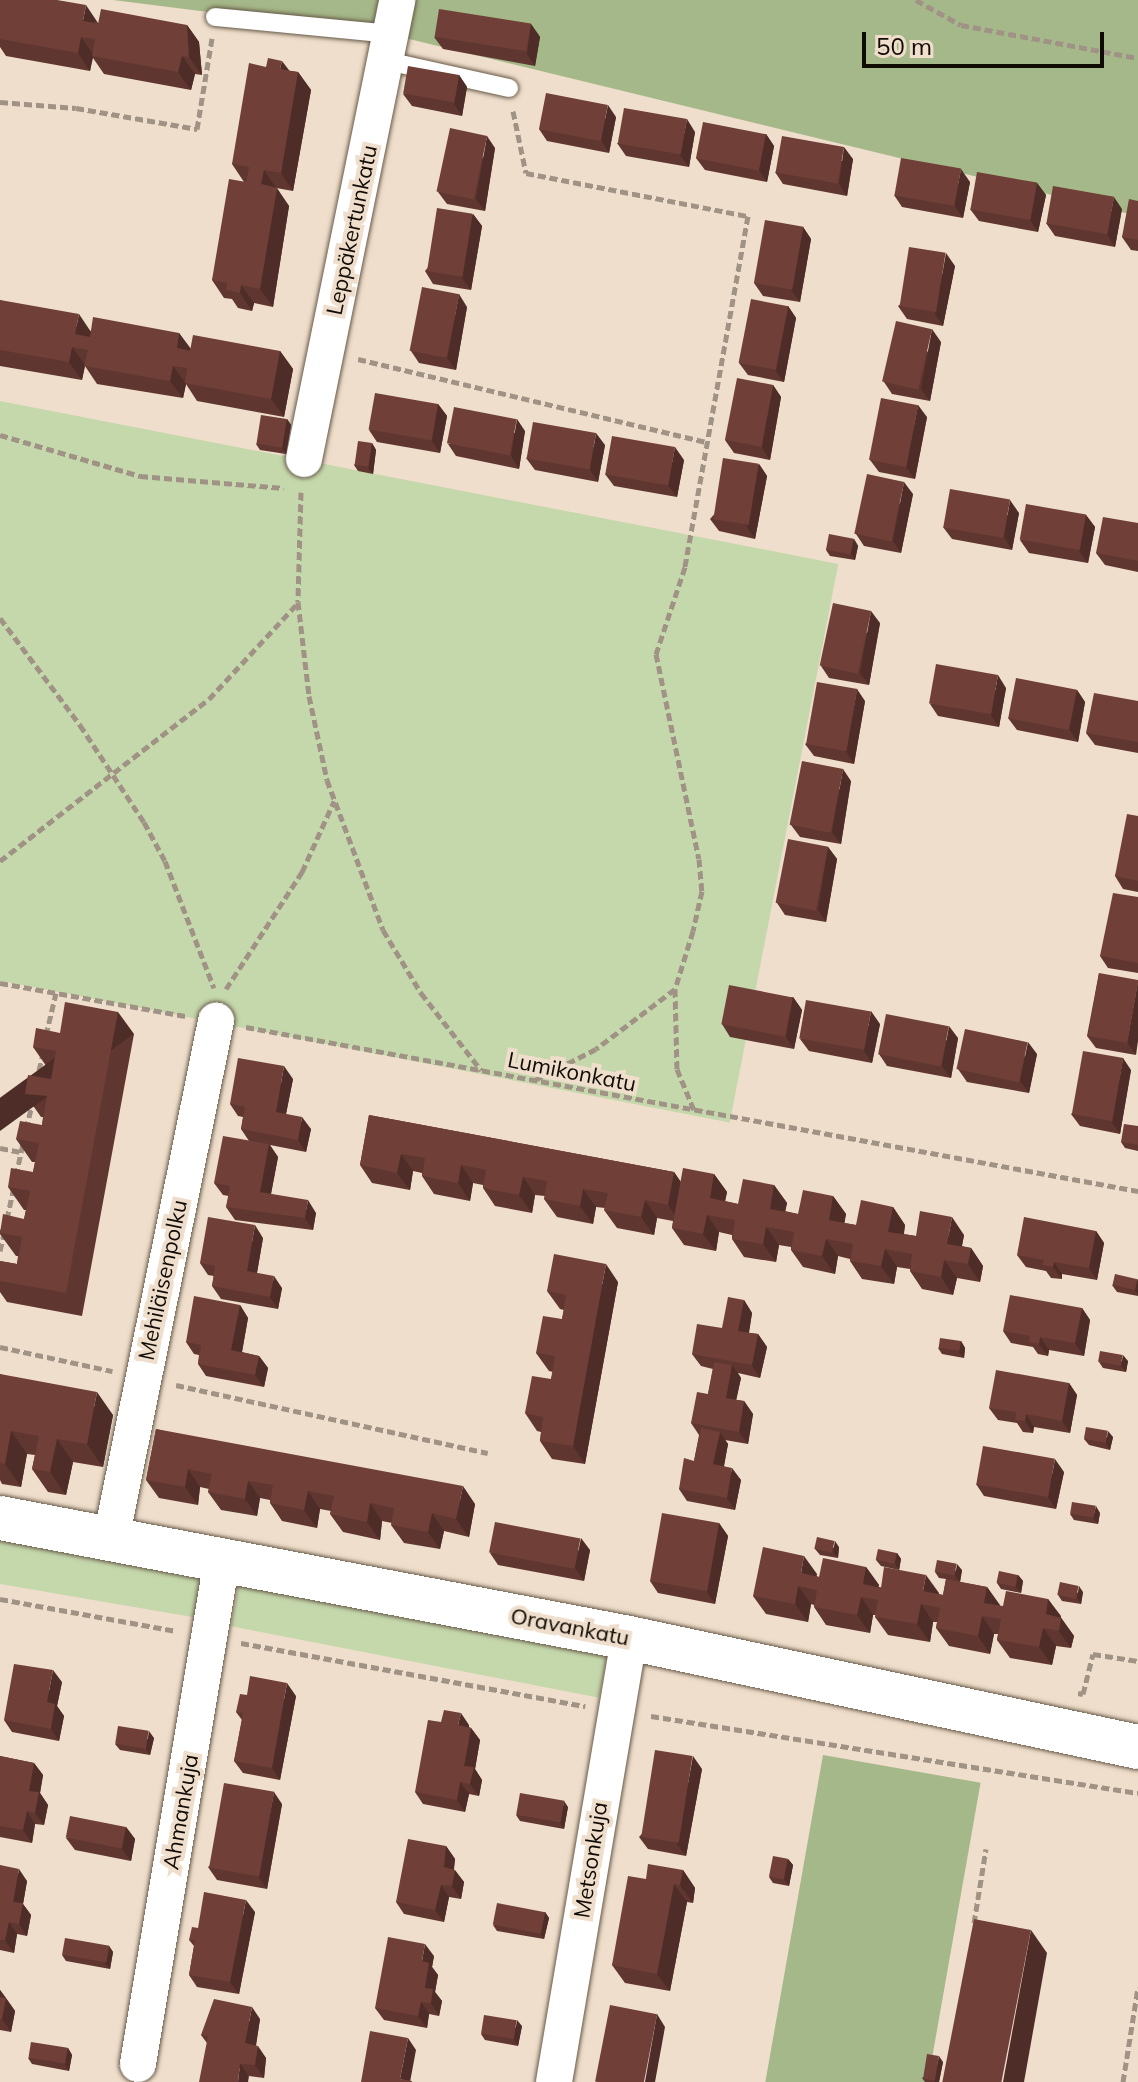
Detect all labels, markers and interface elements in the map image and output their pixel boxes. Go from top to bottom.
scale bar [866,16,1108,66]
text: 50 m [876,31,932,61]
street label: Leppäkertunkatu [321,143,383,317]
street label: Lumikonkatu [506,1047,638,1097]
street label: Mehiläisenpolku [133,1197,193,1363]
street label: Oravankatu [508,1603,632,1651]
street label: Ahmankuja [158,1752,204,1872]
street label: Metsonkuja [569,1800,613,1920]

